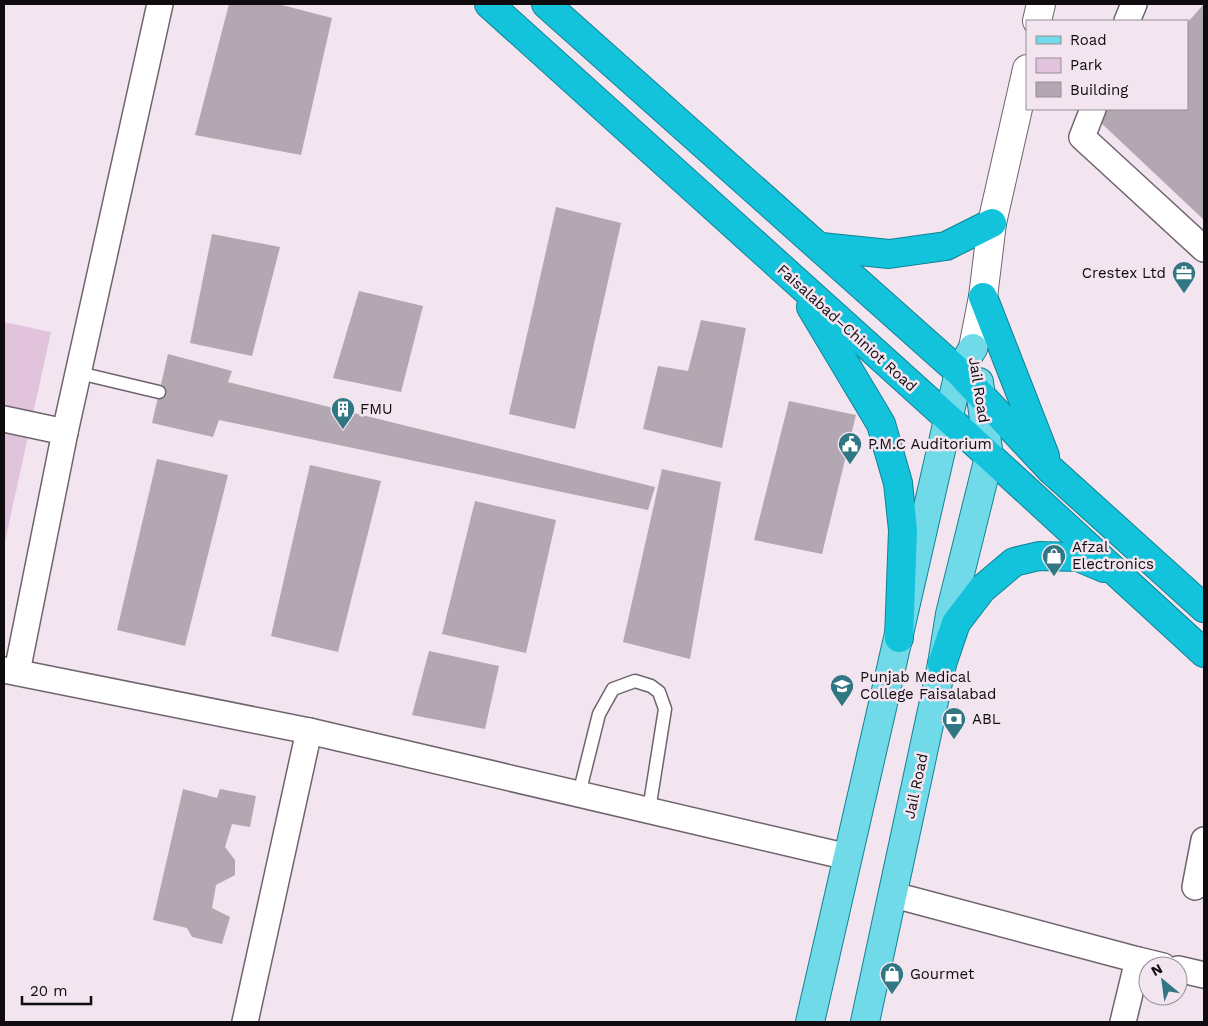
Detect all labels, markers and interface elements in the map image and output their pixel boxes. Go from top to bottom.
legend [1026,20,1188,110]
text: Road [1070,31,1107,49]
text: Park [1070,56,1103,74]
text: Building [1070,81,1128,99]
office icon: Crestex Ltd [1171,260,1197,294]
street label: Faisalabad–Chiniot Road [774,261,920,395]
place label: Crestex Ltd [1082,264,1166,282]
street label: Jail Road [965,356,993,424]
building icon: FMU [330,396,356,430]
place label: FMU [360,400,393,418]
public building icon: P.M.C Auditorium [837,431,863,465]
place label: P.M.C Auditorium [868,435,992,453]
place label: Afzal Electronics [1072,538,1154,573]
shop icon: Afzal Electronics [1041,543,1067,577]
place label: Punjab Medical College Faisalabad [860,668,997,703]
school or university icon: Punjab Medical College Faisalabad [829,673,855,707]
bank icon: ABL [941,706,967,740]
place label: ABL [972,710,1001,728]
street label: Jail Road [900,752,932,820]
north arrow [1138,956,1188,1006]
text: N [1148,960,1165,979]
shop icon: Gourmet [879,961,905,995]
place label: Gourmet [910,965,975,983]
scale bar [22,974,91,1006]
text: 20 m [30,982,68,1000]

